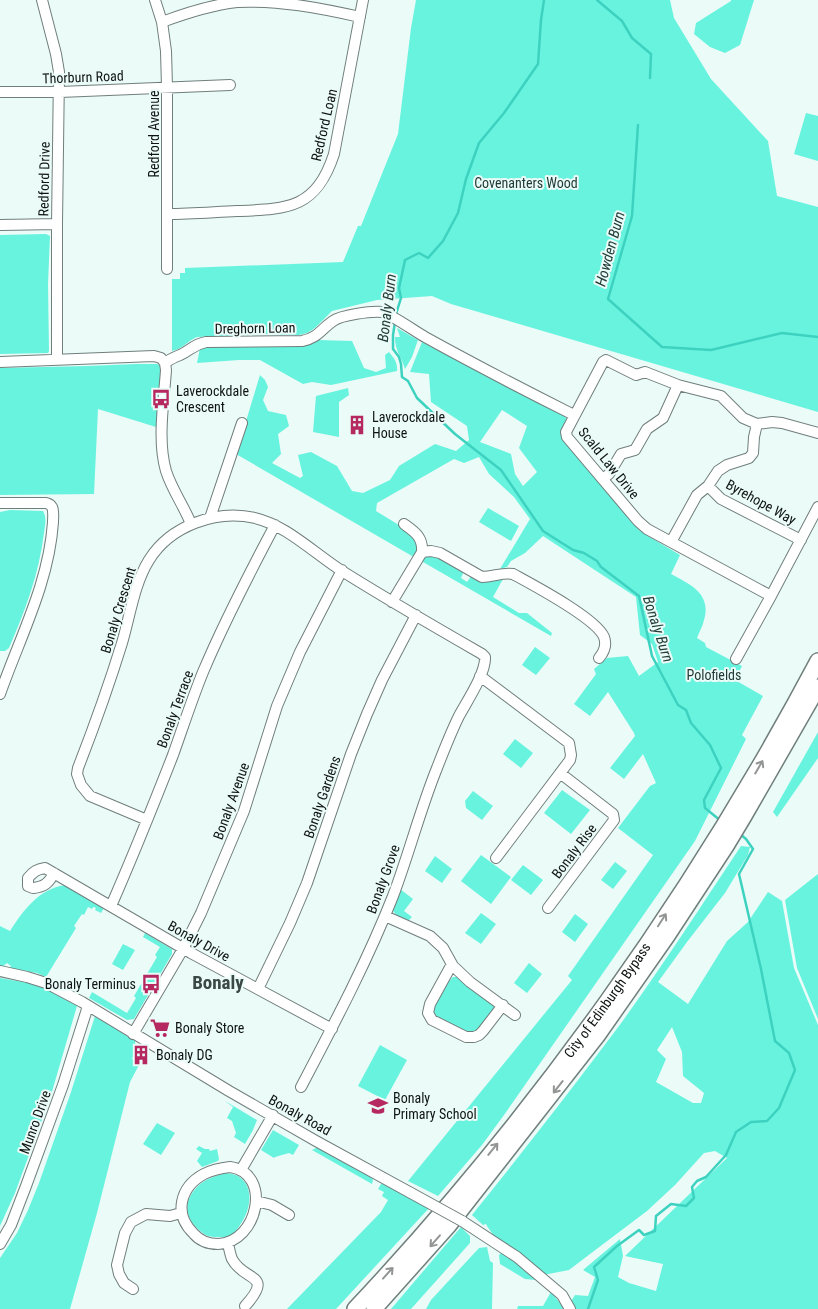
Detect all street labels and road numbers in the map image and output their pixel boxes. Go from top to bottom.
street label: Thorburn Road [42,68,124,86]
street label: Redford Loan [308,87,340,163]
street label: Redford Avenue [146,90,162,178]
street label: Redford Drive [35,141,53,216]
street label: Dreghorn Loan [214,319,296,337]
street label: Scald Law Drive [575,424,643,502]
street label: Byrehope Way [723,476,799,528]
street label: Bonaly Crescent [97,565,139,655]
street label: Bonaly Terrace [154,668,197,750]
street label: Bonaly Gardens [300,754,344,840]
street label: Bonaly Avenue [210,760,252,842]
street label: Bonaly Rise [548,820,600,881]
street label: Bonaly Grove [363,842,403,916]
street label: Bonaly Drive [165,917,233,965]
street label: City of Edinburgh Bypass [561,940,654,1061]
street label: Munro Drive [16,1088,54,1156]
street label: Bonaly Road [266,1091,334,1139]

